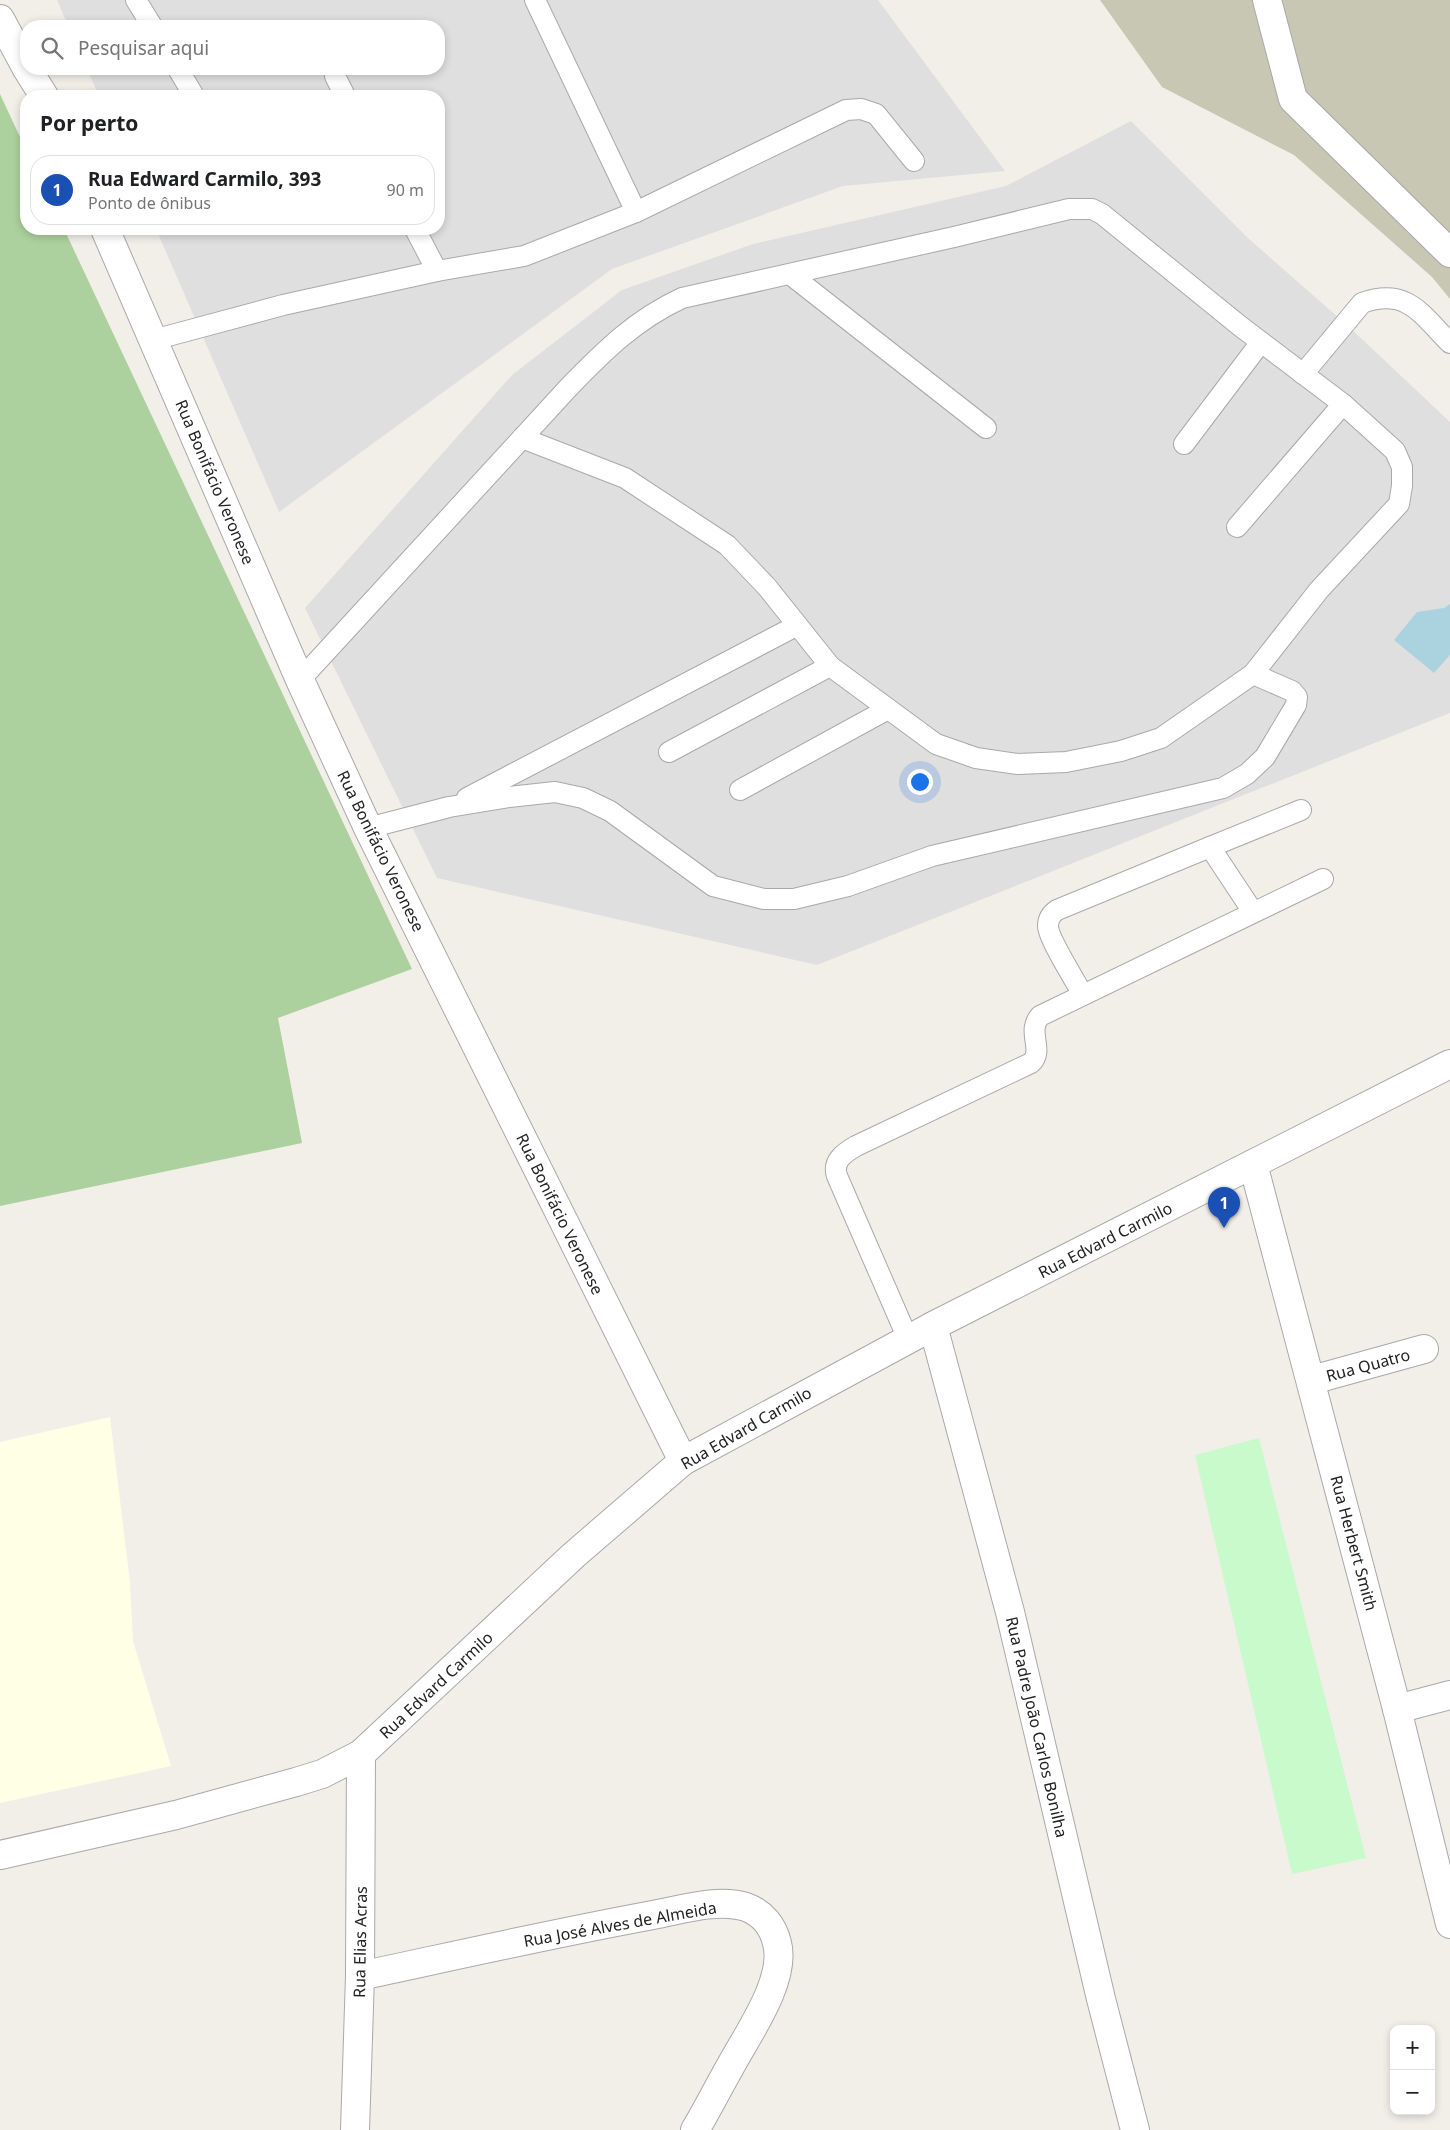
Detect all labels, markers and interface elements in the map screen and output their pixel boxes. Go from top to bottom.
search box [20,20,445,75]
icon: search [38,34,66,62]
text: Pesquisar aqui [78,35,209,61]
text: Por perto [40,109,138,137]
text: Rua Edward Carmilo, 393 [88,166,321,192]
text: 1 [52,179,62,201]
text: 90 m [387,179,424,201]
text: Ponto de ônibus [88,192,211,214]
street label: Rua Bonifácio Veronese [170,396,260,568]
street label: Rua Bonifácio Veronese [332,767,430,935]
your location [907,769,933,795]
street label: Rua Bonifácio Veronese [511,1130,609,1298]
pin: 1 [1208,1187,1240,1228]
street label: Rua Edvard Carmilo [1034,1197,1176,1283]
street label: Rua Quatro [1324,1343,1412,1387]
street label: Rua Edvard Carmilo [677,1382,815,1474]
street label: Rua Herbert Smith [1325,1473,1383,1613]
street label: Rua Padre João Carlos Bonilha [1001,1614,1073,1840]
street label: Rua Edvard Carmilo [374,1627,498,1743]
street label: Rua Elias Acras [348,1886,372,1998]
street label: Rua José Alves de Almeida [522,1896,718,1952]
map controls [1390,2025,1435,2115]
button: + [1390,2025,1435,2070]
button: − [1390,2070,1435,2115]

